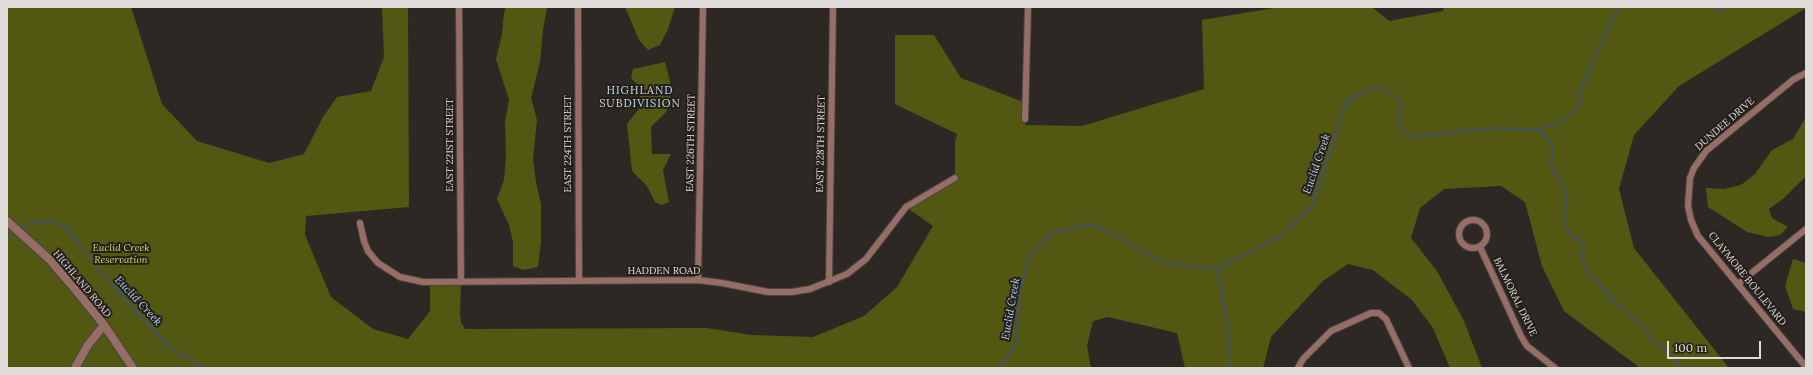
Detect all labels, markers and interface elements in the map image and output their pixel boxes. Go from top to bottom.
district label: HIGHLAND SUBDIVISION [599,84,681,110]
street label: EAST 226TH STREET [684,94,698,192]
street label: EAST 224TH STREET [562,95,574,193]
street label: EAST 228TH STREET [814,95,828,193]
street label: DUNDEE DRIVE [1693,95,1757,153]
street label: EAST 221ST STREET [444,98,456,192]
water label: Euclid Creek [1301,132,1333,196]
street label: CLAYMORE BOULEVARD [1706,230,1788,328]
park label: Euclid Creek Reservation [92,242,150,266]
street label: HIGHLAND ROAD [50,248,114,320]
street label: BALMORAL DRIVE [1491,256,1539,338]
street label: HADDEN ROAD [627,265,701,277]
water label: Euclid Creek [112,274,164,328]
water label: Euclid Creek [999,277,1023,341]
scale bar [1669,333,1763,359]
text: 100 m [1674,340,1707,355]

